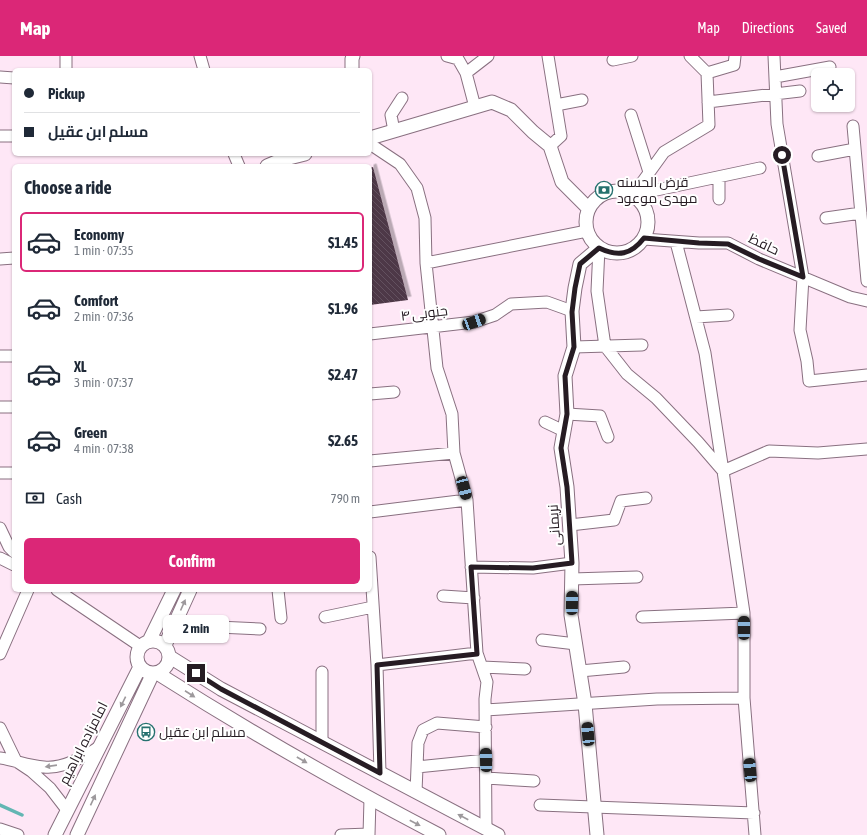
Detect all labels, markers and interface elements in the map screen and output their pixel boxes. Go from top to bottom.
text: Map [20,17,51,39]
text: Map [697,20,720,36]
text: Directions [742,20,794,36]
text: Saved [816,20,847,36]
map controls [811,68,855,112]
button: locate [811,68,855,112]
text: Pickup [48,85,85,102]
text: مسلم ابن عقیل [48,123,148,140]
route start [773,146,791,164]
place label: قرض الحسنه مهدی موعود [617,174,697,206]
text: Choose a ride [24,177,112,198]
bank icon: قرض الحسنه مهدی موعود [594,180,614,200]
icon: car [26,224,62,260]
text: Economy [74,226,124,243]
street label: حافظ [746,230,782,258]
text: $1.45 [328,234,358,251]
text: 1 min · 07:35 [74,243,134,258]
icon: car [26,290,62,326]
text: Comfort [74,292,118,309]
text: $1.96 [328,300,358,317]
street label: ۴ جنوبی [400,302,448,324]
text: 2 min · 07:36 [74,309,134,324]
car [461,312,487,332]
icon: car [26,356,62,392]
text: XL [74,358,87,375]
text: $2.47 [328,366,358,383]
text: 3 min · 07:37 [74,375,134,390]
icon: car [26,422,62,458]
text: Green [74,424,107,441]
text: $2.65 [328,432,358,449]
text: 4 min · 07:38 [74,441,134,456]
car [455,475,473,501]
icon: cash [24,487,46,509]
text: Cash [56,490,82,507]
text: 790 m [331,491,360,506]
street label: نریمانی [545,504,563,546]
button: Confirm [24,538,360,584]
car [566,591,578,615]
one-way arrow [180,599,186,610]
callout: 2 min [163,615,229,643]
car [738,616,750,640]
text: 2 min [183,621,209,636]
route end [187,664,205,682]
one-way arrow [184,690,196,697]
one-way arrow [120,696,126,707]
street label: امامزاده ابراهیم [55,699,112,788]
bus stop icon: مسلم ابن عقیل [136,722,156,742]
car [581,722,595,746]
place label: مسلم ابن عقیل [159,724,246,742]
car [480,748,492,772]
one-way arrow [296,756,308,763]
car [743,758,757,782]
one-way arrow [45,763,57,769]
one-way arrow [90,794,96,805]
one-way arrow [458,814,469,820]
one-way arrow [410,819,421,826]

